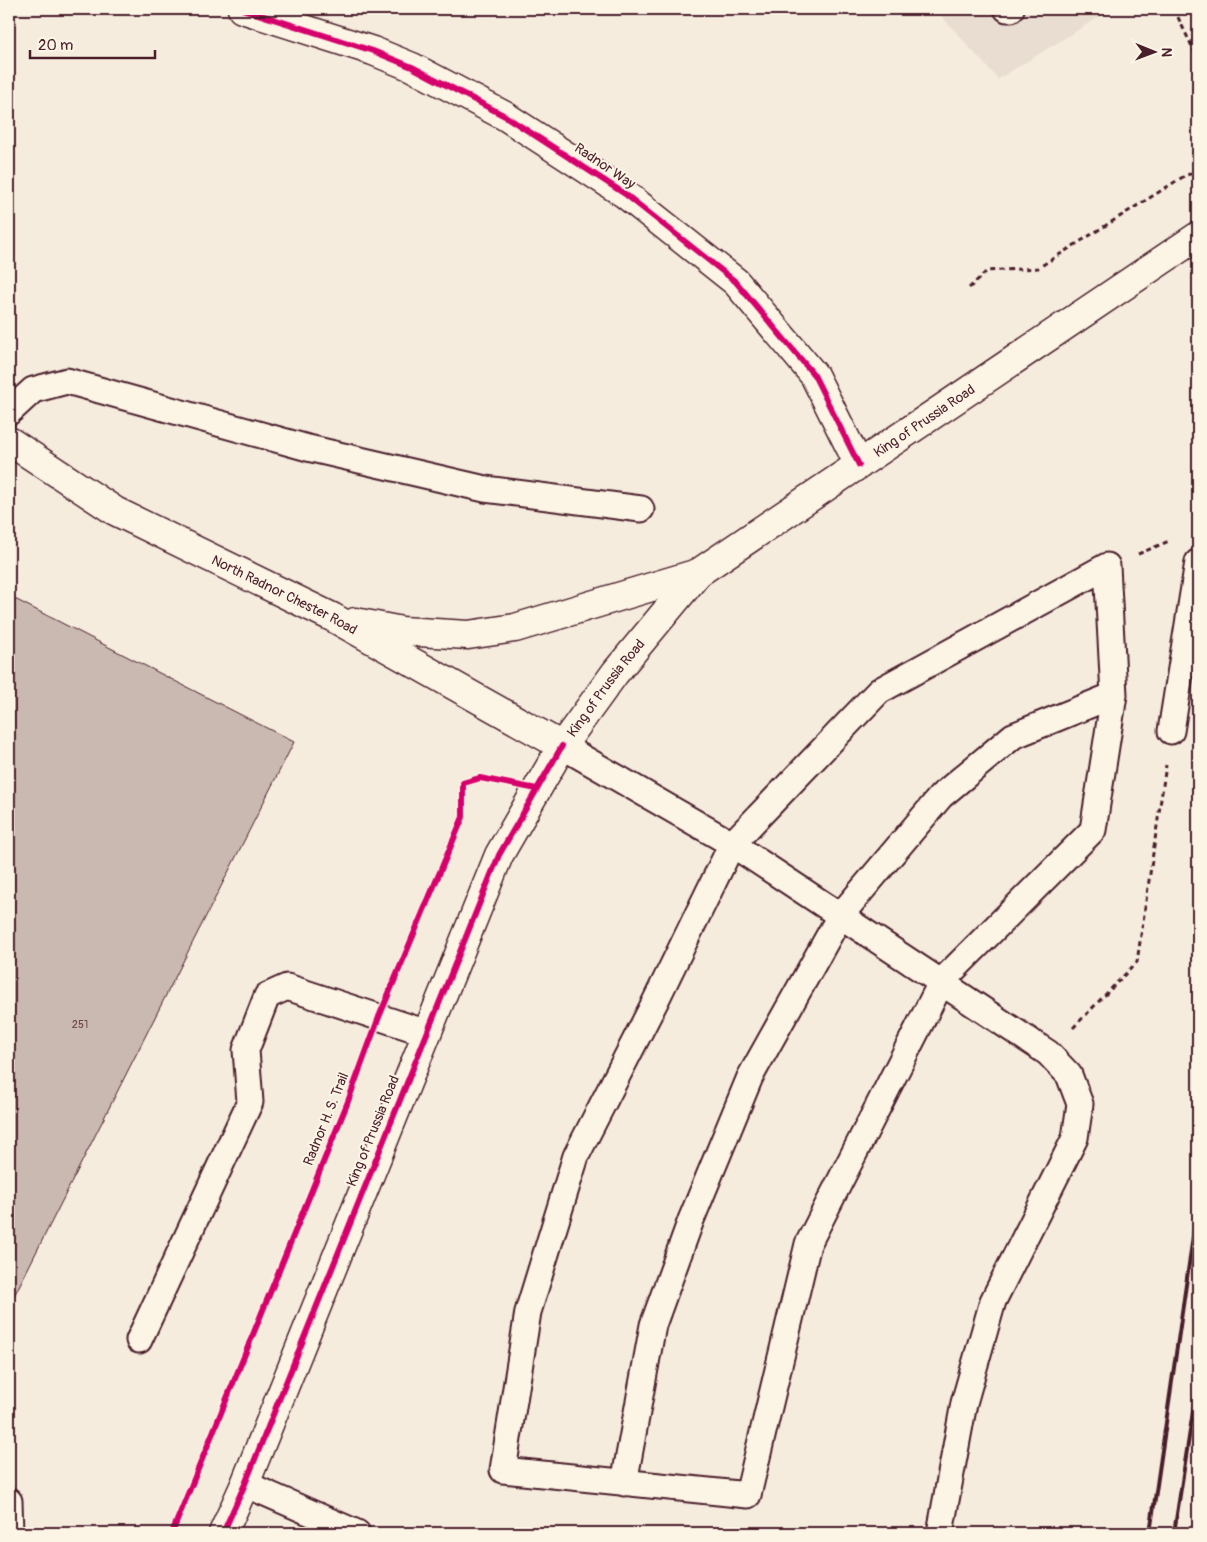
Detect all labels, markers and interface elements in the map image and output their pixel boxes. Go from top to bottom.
scale bar [30,28,155,60]
north arrow [1130,28,1180,78]
text: 20 m [38,36,73,55]
text: N [1158,47,1175,57]
street label: Radnor Way [571,139,639,193]
street label: King of Prussia Road [870,380,978,461]
street label: North Radnor Chester Road [209,551,360,638]
street label: King of Prussia Road [563,635,648,740]
house number: 251 [72,1018,88,1031]
street label: Radnor H. S. Trail [300,1070,352,1168]
street label: King of Prussia Road [343,1073,403,1189]

